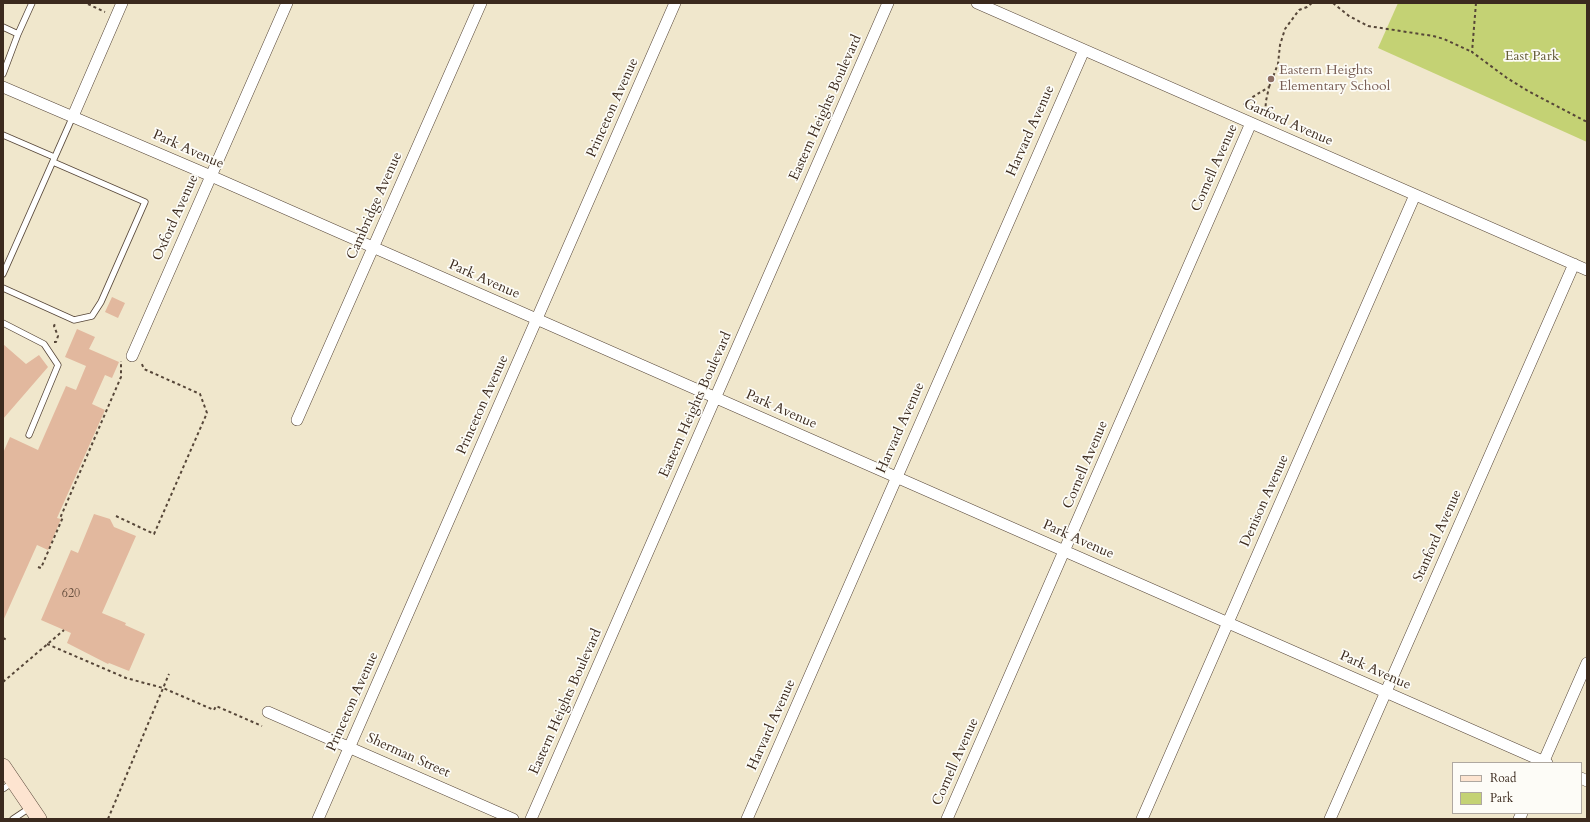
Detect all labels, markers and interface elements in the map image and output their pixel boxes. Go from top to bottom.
street label: Eastern Heights Boulevard [786,33,866,183]
park label: East Park [1505,49,1559,65]
street label: Princeton Avenue [584,56,642,160]
place label: Eastern Heights Elementary School [1279,63,1390,96]
marker: Eastern Heights Elementary School [1266,74,1276,84]
street label: Harvard Avenue [1003,83,1059,179]
street label: Garford Avenue [1241,96,1335,150]
street label: Cornell Avenue [1188,122,1242,214]
street label: Park Avenue [150,127,226,173]
street label: Cambridge Avenue [344,150,406,262]
street label: Oxford Avenue [149,172,203,264]
street label: Park Avenue [446,257,522,303]
street label: Eastern Heights Boulevard [656,330,736,480]
street label: Princeton Avenue [454,353,512,457]
street label: Harvard Avenue [873,380,929,476]
street label: Park Avenue [743,387,819,433]
street label: Cornell Avenue [1060,418,1112,512]
street label: Denison Avenue [1237,452,1293,550]
street label: Stanford Avenue [1410,487,1466,585]
street label: Park Avenue [1040,517,1116,563]
house number: 620 [62,587,80,601]
street label: Eastern Heights Boulevard [526,627,606,777]
street label: Park Avenue [1337,648,1413,694]
street label: Princeton Avenue [324,650,382,754]
street label: Harvard Avenue [744,677,800,773]
street label: Cornell Avenue [929,716,983,808]
street label: Sherman Street [364,730,452,782]
legend [1452,762,1582,814]
text: Road [1490,770,1516,786]
text: Park [1490,790,1513,806]

